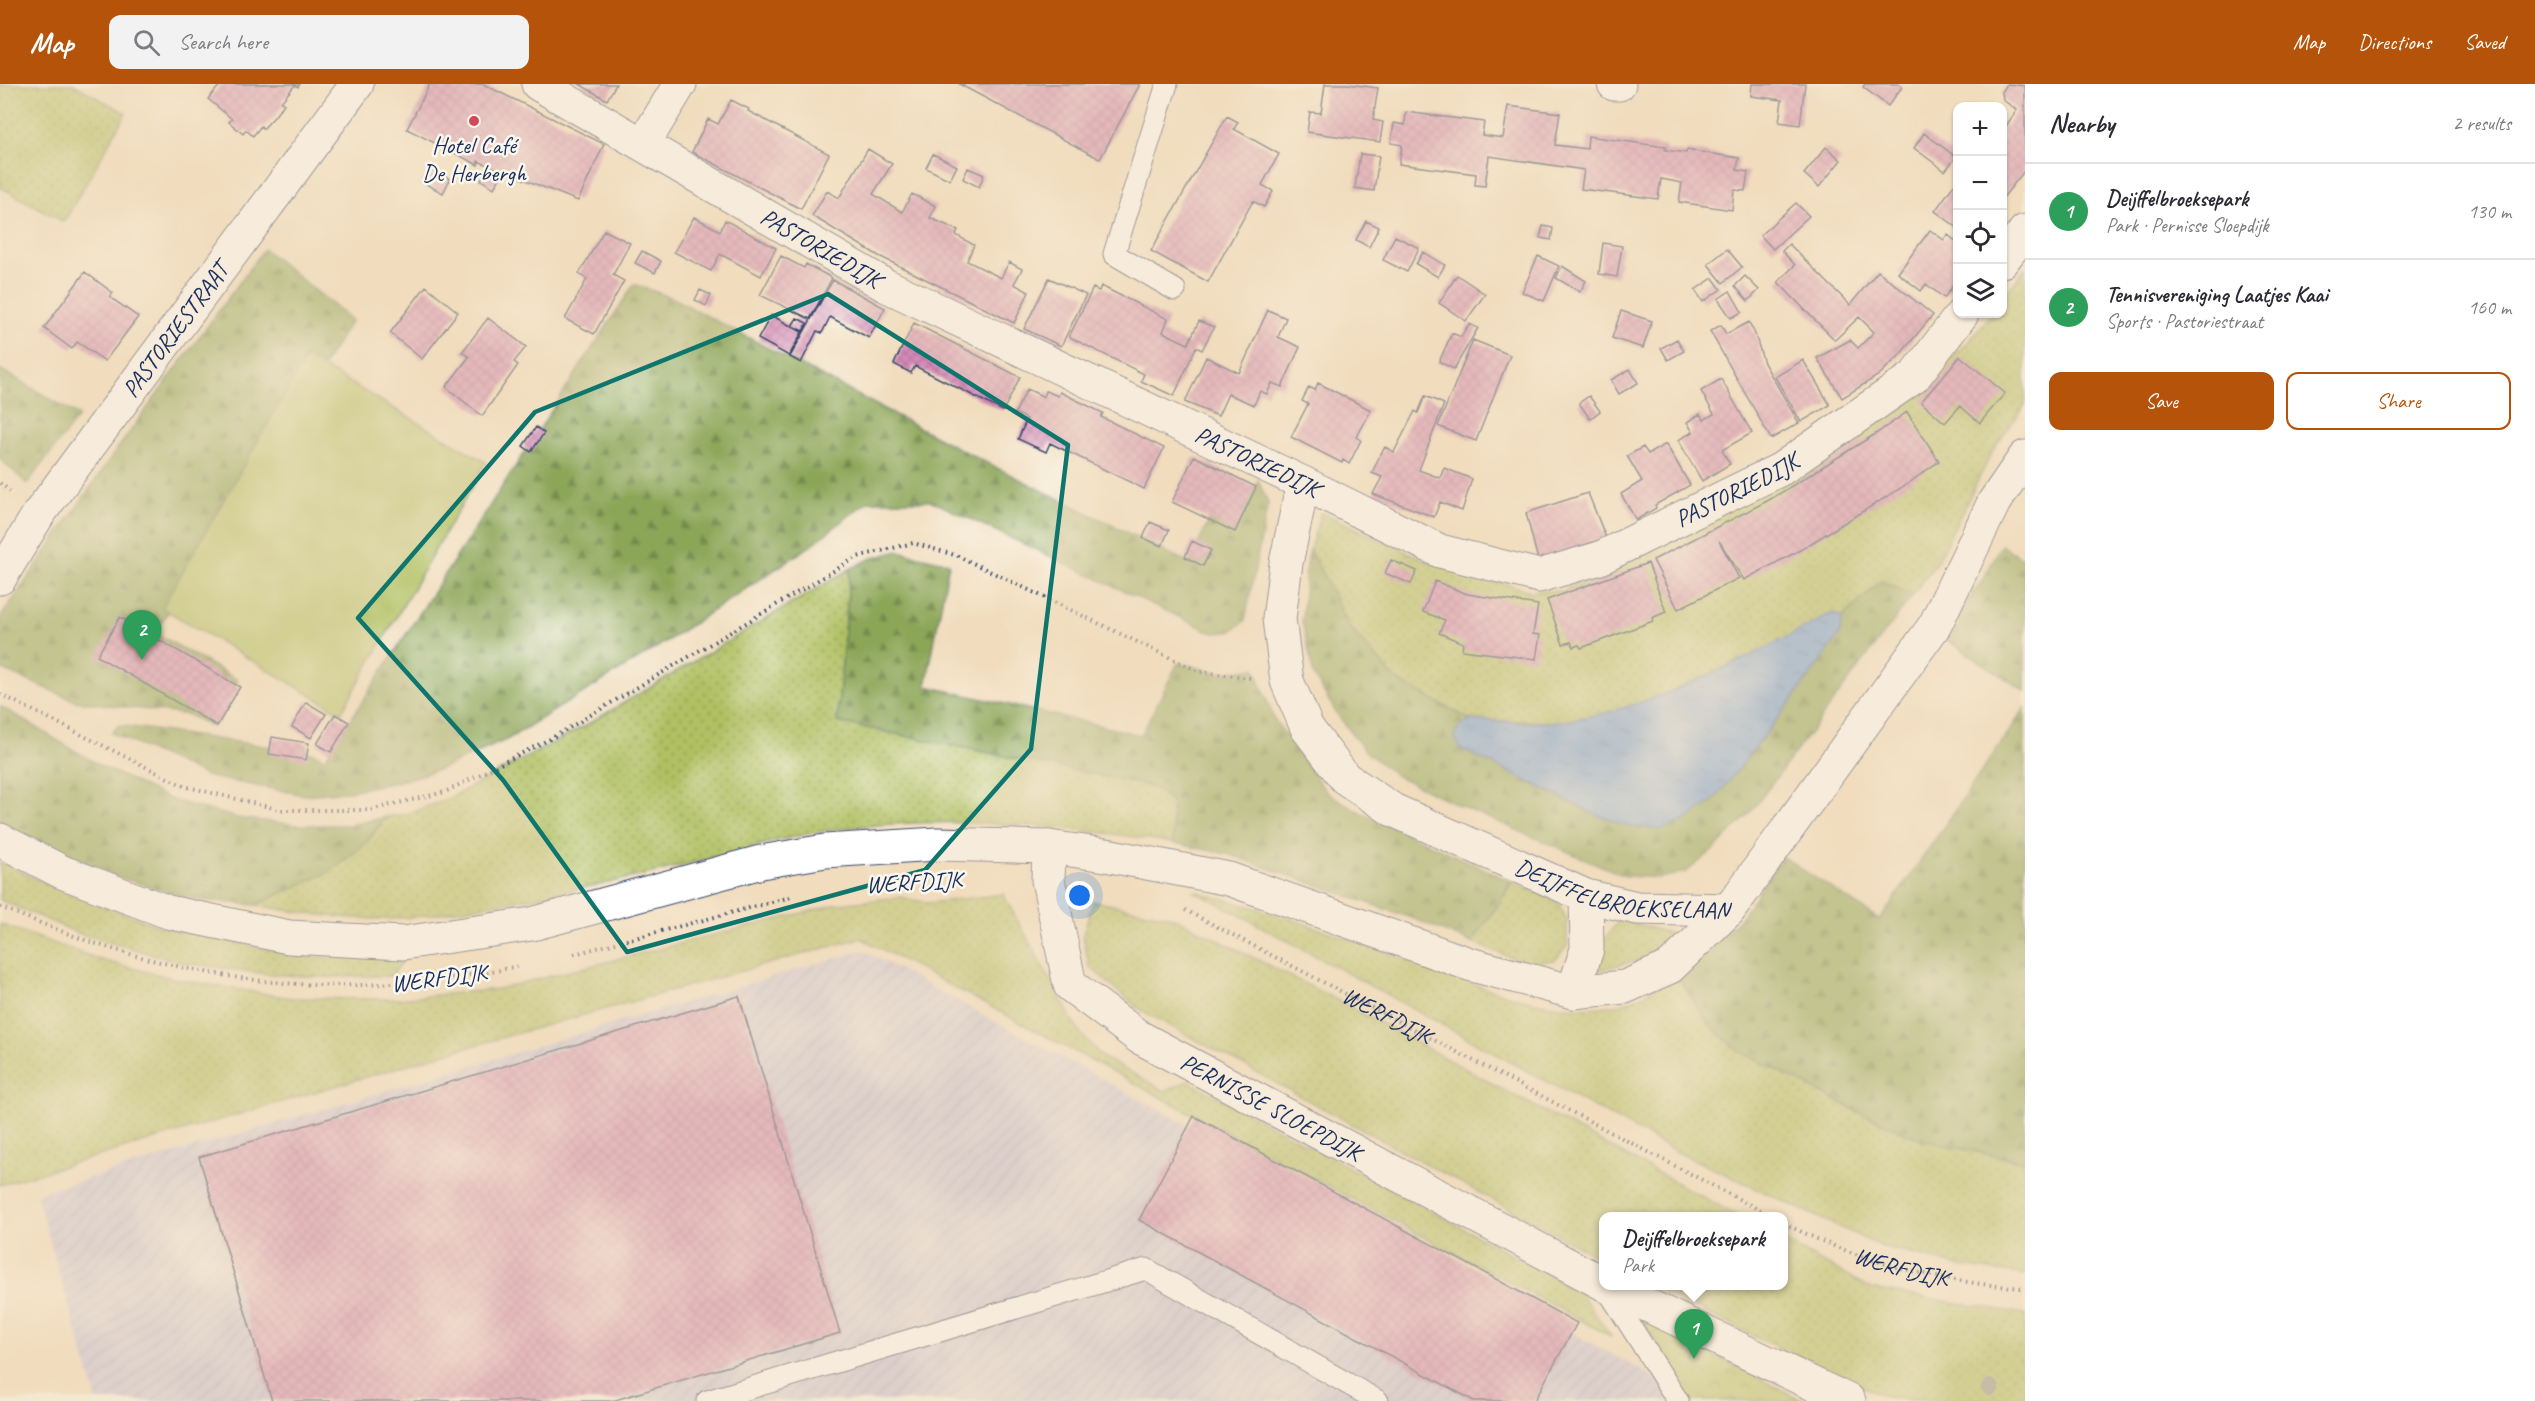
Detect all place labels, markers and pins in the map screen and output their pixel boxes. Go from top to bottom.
marker: Hotel Café De Herbergh [467,114,481,128]
place label: Hotel Café De Herbergh [422,130,527,188]
pin: 2 [122,610,162,660]
pin: 1 [1674,1310,1714,1359]

